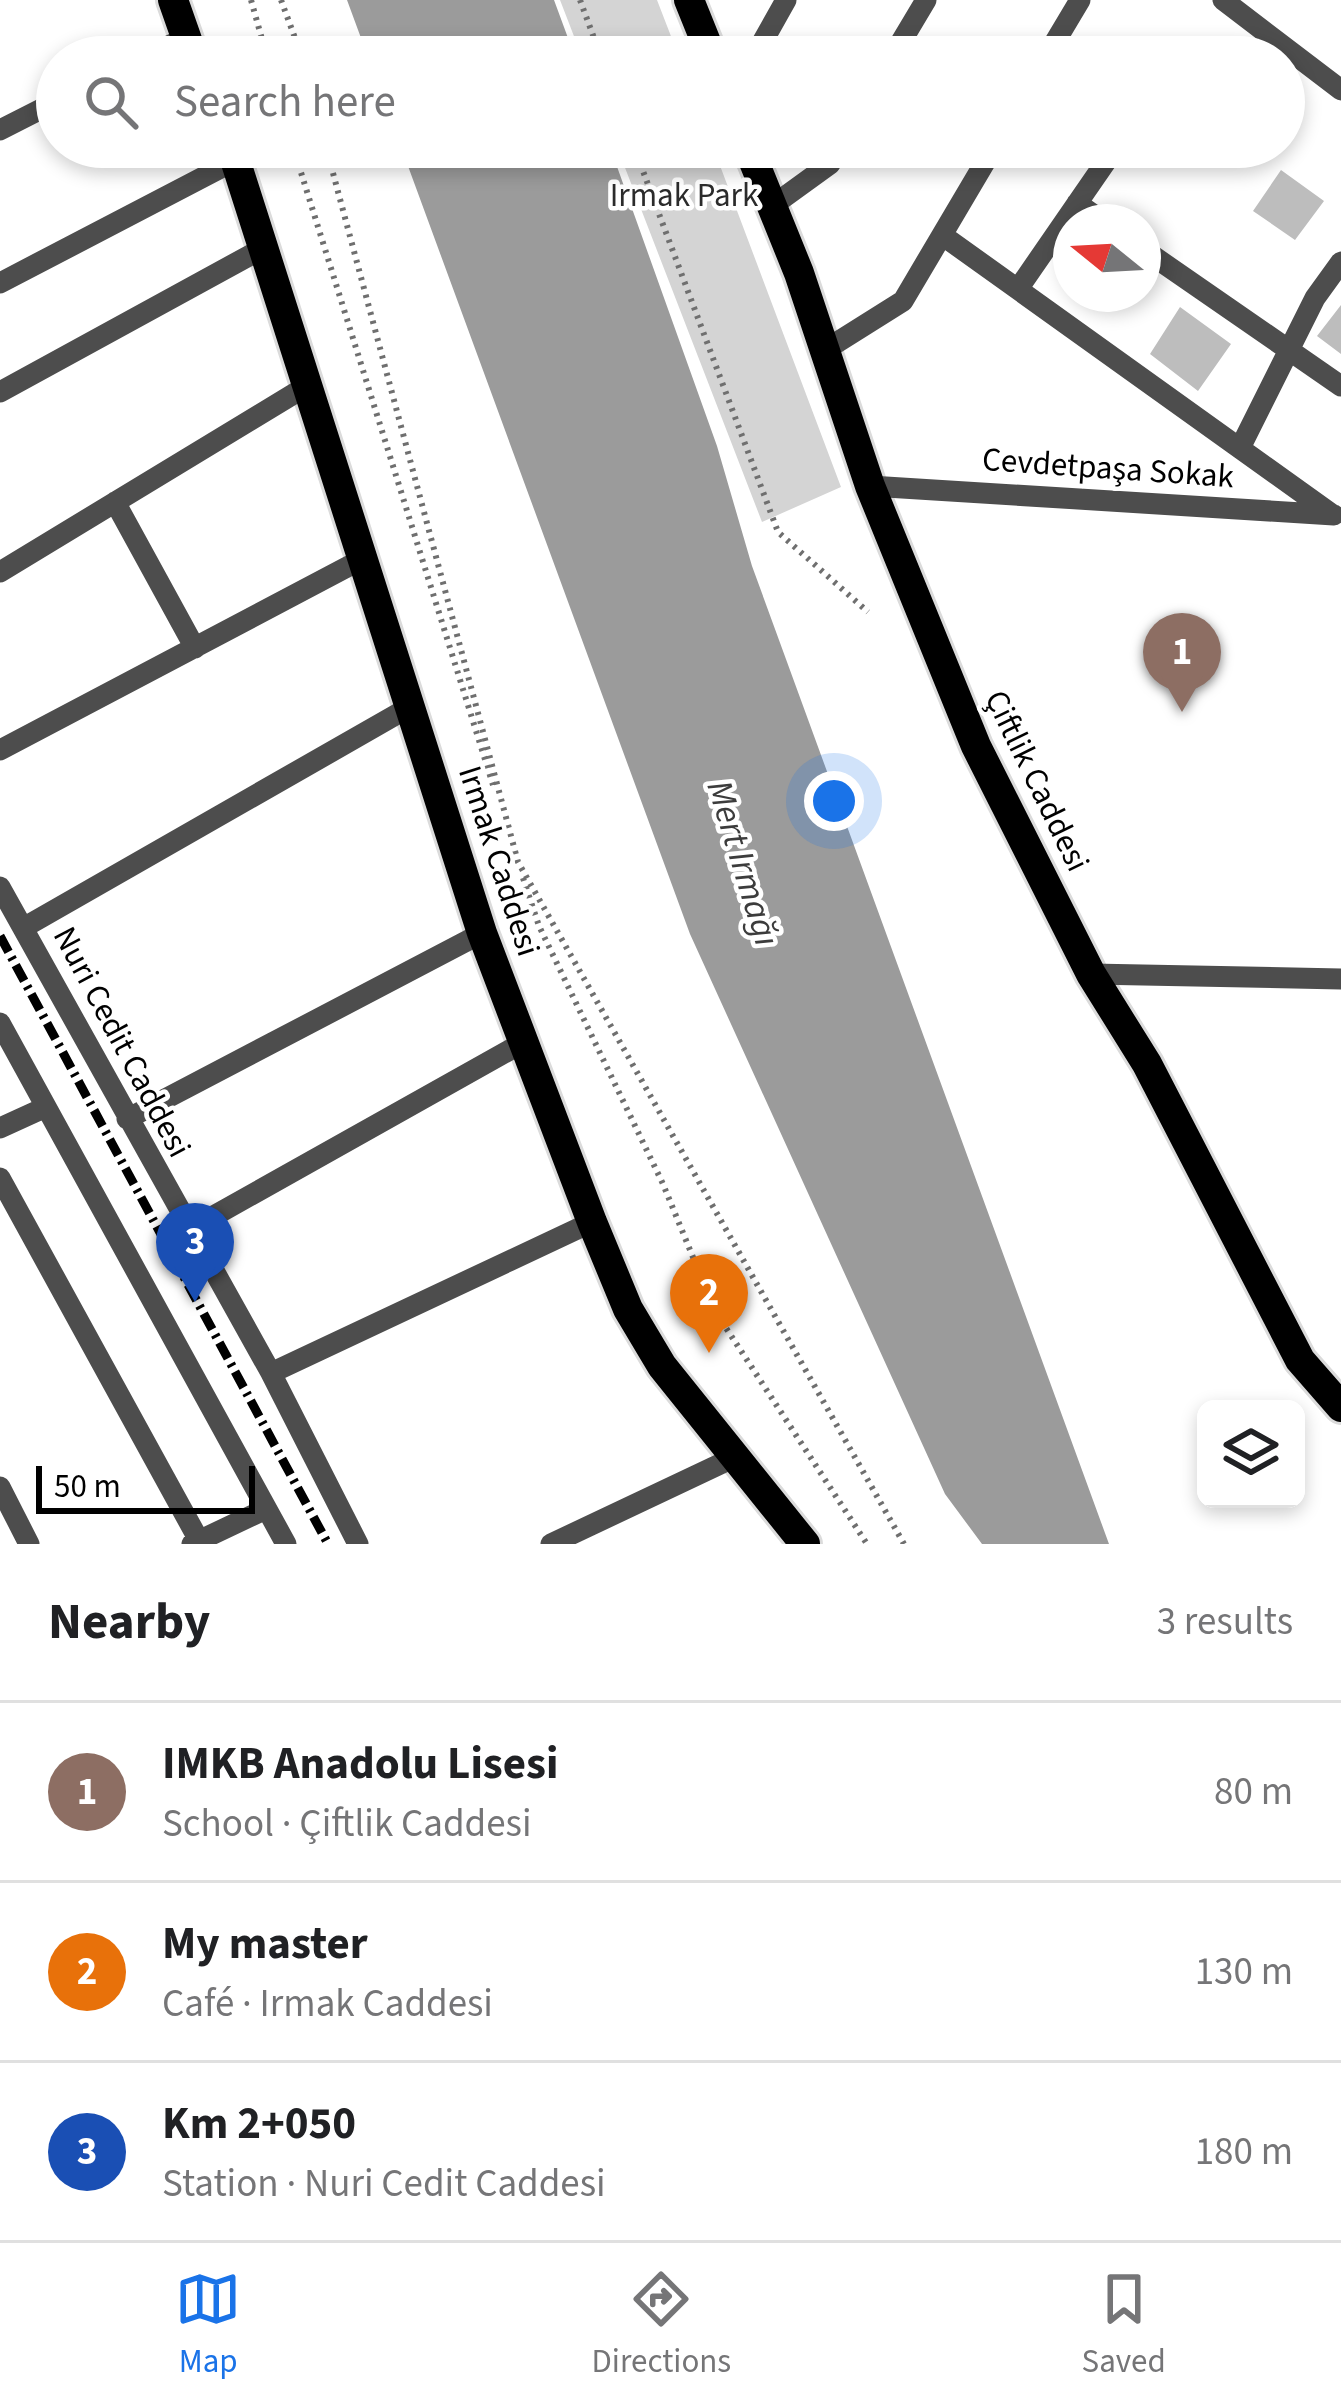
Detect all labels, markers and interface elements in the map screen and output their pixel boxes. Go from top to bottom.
search box [36,36,1305,168]
icon: search [78,69,144,135]
text: Search here [174,70,396,134]
park label: Irmak Park [610,172,759,219]
north arrow [1053,204,1161,312]
street label: Cevdetpaşa Sokak [981,436,1236,500]
pin: 1 [1143,613,1221,712]
street label: Çiftlik Caddesi [973,682,1101,880]
street label: Irmak Caddesi [446,760,552,962]
your location [804,771,864,831]
water label: Mert Irmağı [694,774,792,952]
street label: Nuri Cedit Caddesi [41,918,203,1166]
pin: 3 [156,1203,234,1302]
pin: 2 [670,1254,748,1353]
map controls [1197,1400,1305,1508]
button: layers [1197,1400,1305,1508]
scale bar [36,1460,255,1513]
text: 50 m [54,1463,121,1510]
text: Nearby [48,1586,210,1658]
text: 3 results [1157,1594,1293,1650]
text: IMKB Anadolu Lisesi [162,1732,558,1796]
text: 1 [77,1764,97,1820]
text: 80 m [1214,1764,1293,1820]
text: School · Çiftlik Caddesi [162,1796,532,1852]
text: My master [162,1912,368,1976]
text: 2 [77,1944,97,2000]
text: 130 m [1195,1944,1293,2000]
text: Café · Irmak Caddesi [162,1976,493,2032]
text: Km 2+050 [162,2092,356,2156]
text: 3 [77,2124,97,2180]
text: 180 m [1195,2124,1293,2180]
text: Station · Nuri Cedit Caddesi [162,2156,606,2212]
tab: Map [175,2266,241,2385]
tab: Directions [592,2266,731,2385]
tab: Saved [1082,2266,1166,2385]

